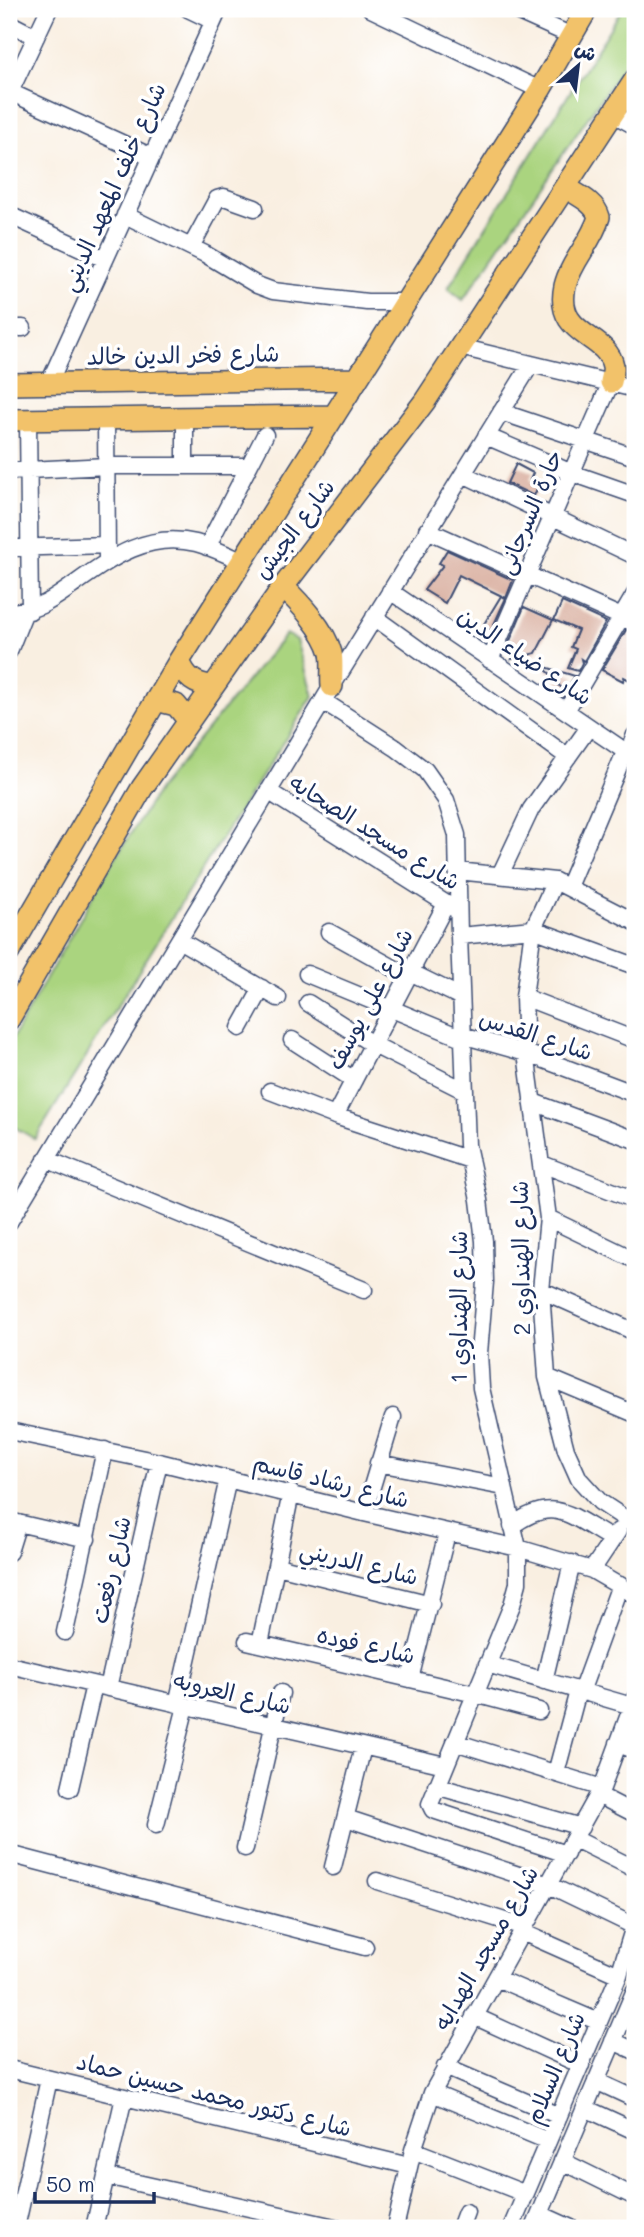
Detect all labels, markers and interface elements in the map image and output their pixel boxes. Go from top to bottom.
north arrow [542,32,612,102]
text: ش [571,35,601,67]
street label: شارع خلف المعهد الديني [53,77,178,299]
street label: شارع فخر الدين خالد [86,337,280,373]
street label: حارة السرجانى [489,445,570,579]
street label: شارع الجيش [246,472,342,586]
street label: شارع ضياء الدين [451,599,599,713]
street label: شارع مسجد الصحابه [283,766,467,898]
street label: شارع على يوسف [319,923,421,1075]
street label: شارع القدس [475,1002,597,1068]
street label: شارع الهنداوي 2 [504,1180,539,1336]
street label: شارع الهنداوي 1 [443,1231,476,1383]
street label: شارع رشاد قاسم [249,1446,412,1518]
street label: شارع رفعت [83,1513,139,1627]
street label: شارع الدريني [295,1533,421,1598]
street label: شارع فوده [314,1618,418,1672]
street label: شارع العروبه [170,1664,294,1722]
street label: شارع مسجد الهدايه [426,1860,546,2036]
street label: شارع السلام [517,2007,595,2130]
street label: شارع دكتور محمد حسين حماد [73,2045,355,2145]
scale bar [35,2160,154,2204]
text: 50 m [46,2170,95,2197]

